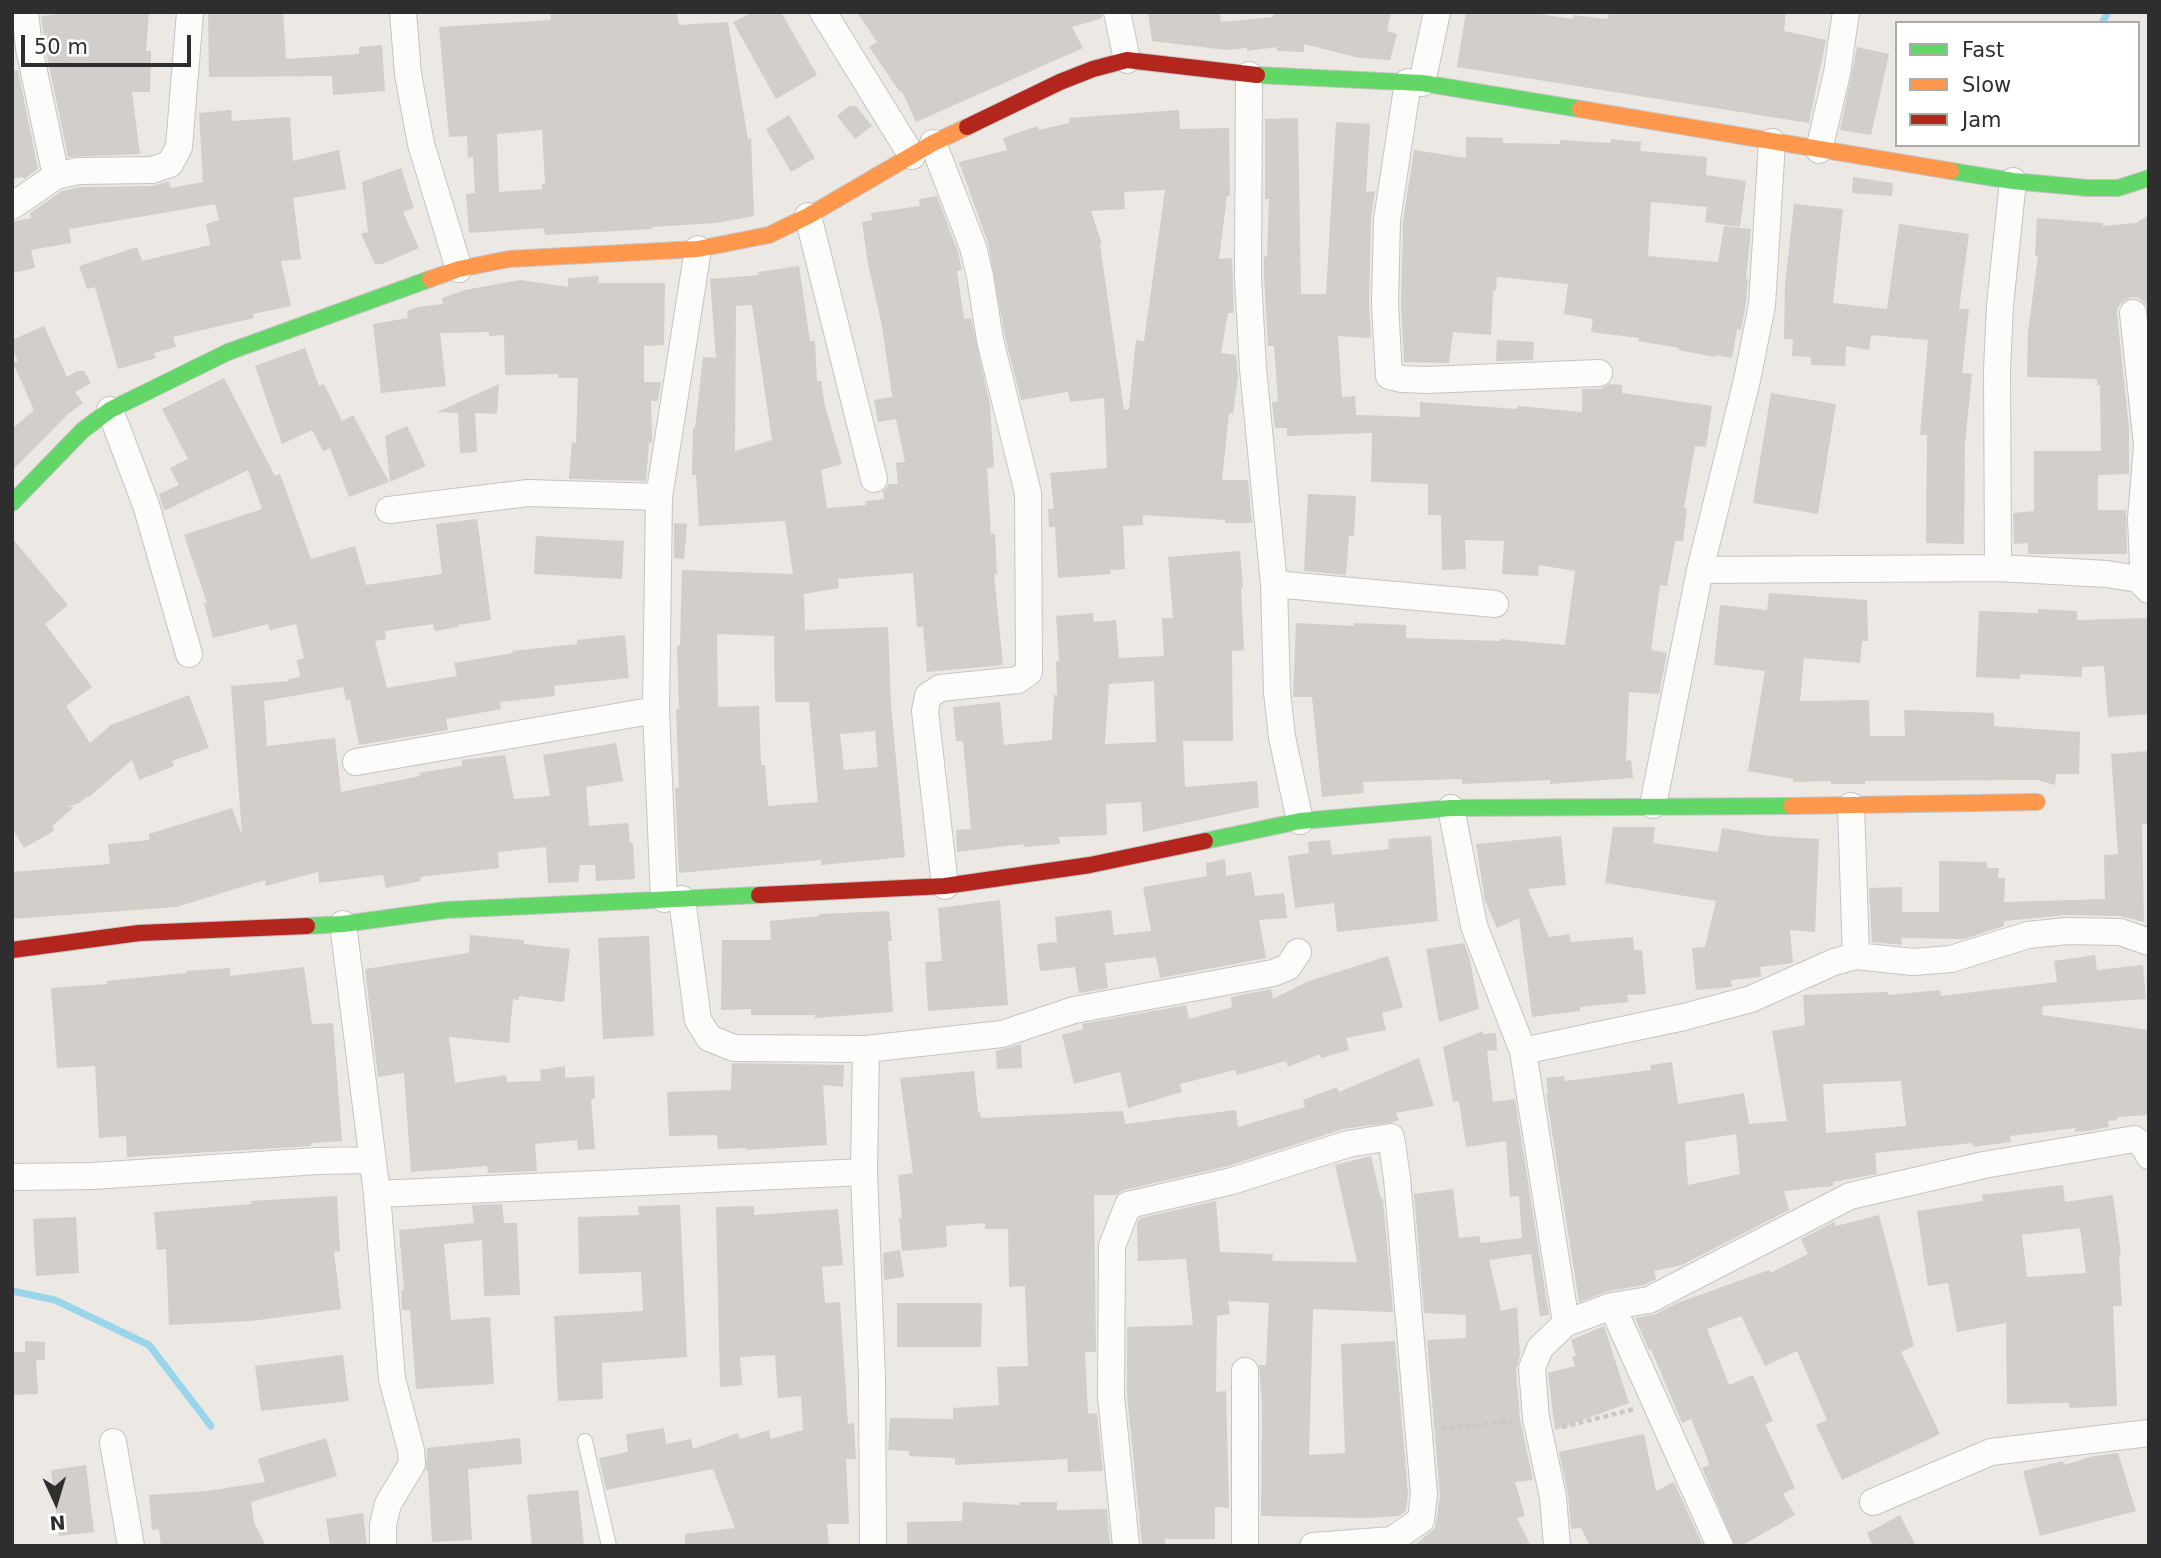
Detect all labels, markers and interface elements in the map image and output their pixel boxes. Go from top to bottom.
scale bar [24,21,194,65]
legend [1895,21,2140,147]
text: 50 m [34,35,88,59]
text: Fast [1962,38,2004,62]
text: Slow [1962,73,2011,97]
text: Jam [1962,108,2002,132]
north arrow [21,1467,91,1537]
text: N [49,1511,66,1534]

